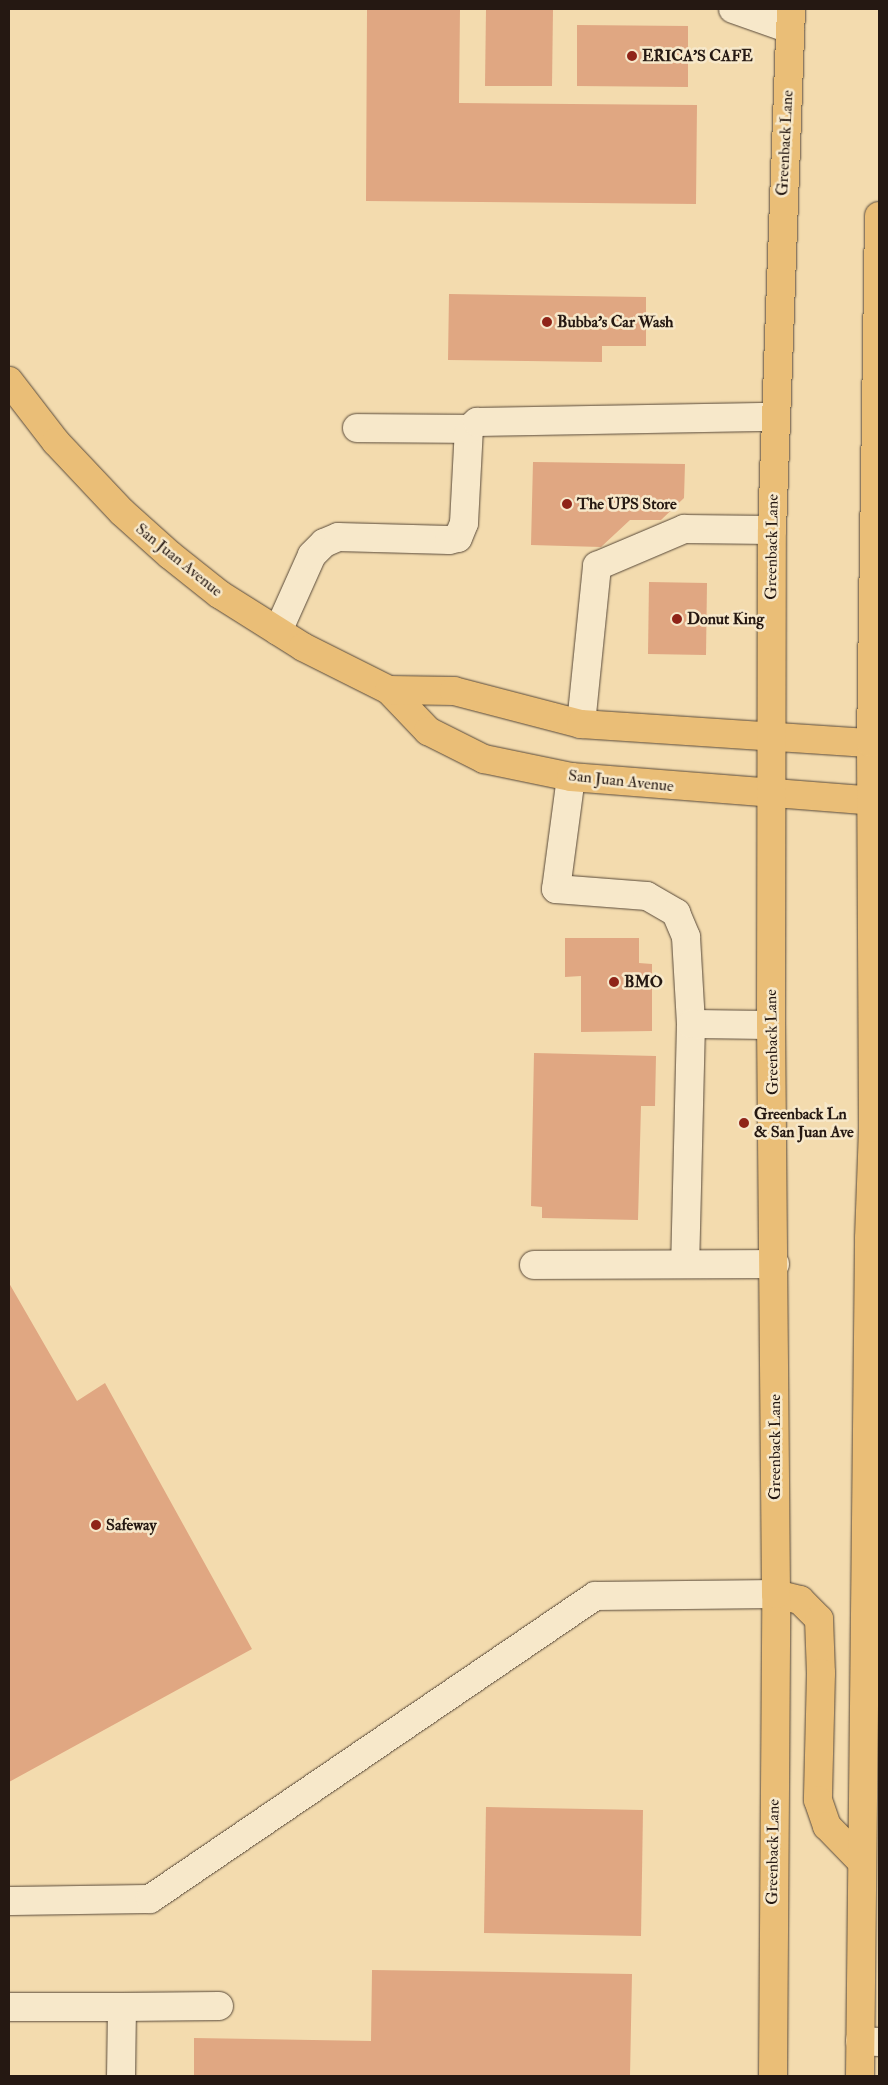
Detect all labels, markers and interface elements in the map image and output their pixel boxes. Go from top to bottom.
place label: ERICA'S CAFE [642,46,753,66]
marker: ERICA'S CAFE [626,50,638,62]
street label: Greenback Lane [773,90,797,196]
place label: Bubba's Car Wash [557,312,673,332]
marker: Bubba's Car Wash [541,316,553,328]
place label: The UPS Store [577,494,677,514]
street label: Greenback Lane [761,494,783,600]
marker: The UPS Store [561,498,573,510]
street label: San Juan Avenue [132,519,226,601]
place label: Donut King [687,609,764,629]
marker: Donut King [671,613,683,625]
street label: San Juan Avenue [567,766,675,796]
place label: BMO [624,972,663,992]
marker: BMO [608,976,620,988]
street label: Greenback Lane [761,989,783,1095]
place label: Greenback Ln & San Juan Ave [754,1104,854,1142]
marker: Greenback Ln & San Juan Ave [738,1117,750,1129]
street label: Greenback Lane [765,1394,785,1500]
place label: Safeway [106,1515,157,1535]
marker: Safeway [90,1519,102,1531]
street label: Greenback Lane [762,1799,784,1905]

